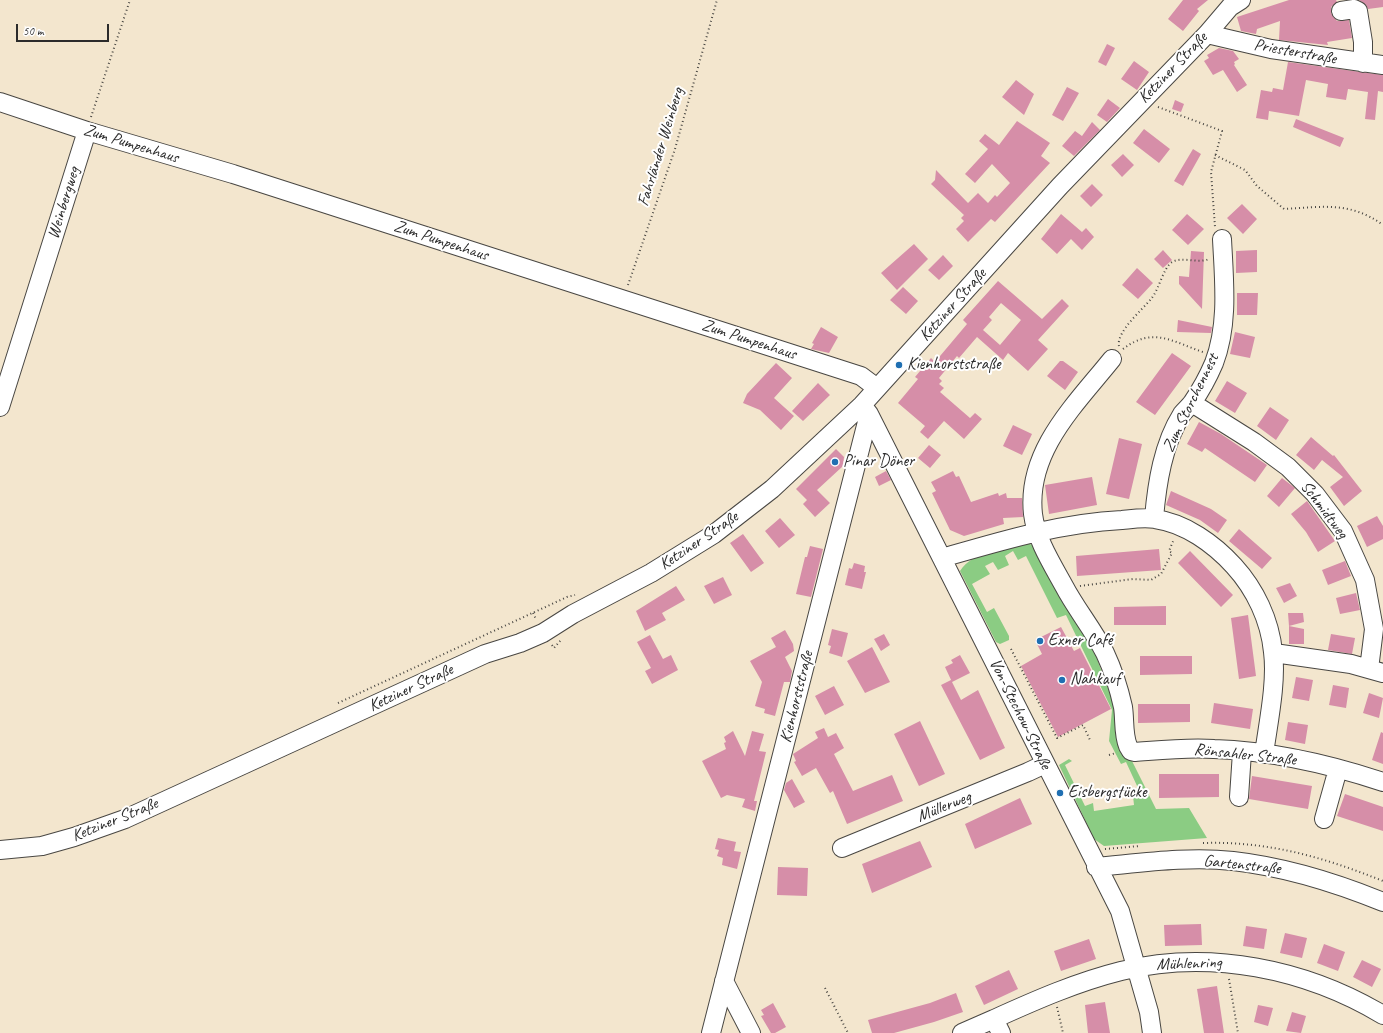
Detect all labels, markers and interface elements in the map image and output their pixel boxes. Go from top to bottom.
scale bar [18,16,111,42]
text: 50 m [23,23,43,39]
street label: Ketziner Straße [1134,28,1212,108]
street label: Priesterstraße [1252,35,1338,69]
street label: Fahrländer Weinberg [633,85,689,209]
street label: Zum Pumpenhaus [81,120,181,168]
street label: Weinbergweg [43,165,85,241]
street label: Zum Pumpenhaus [391,216,491,266]
street label: Ketziner Straße [915,264,991,346]
street label: Zum Pumpenhaus [699,315,799,365]
street label: Zum Storchennest [1158,351,1224,455]
place label: Kienhorststraße [907,355,1001,375]
marker: Kienhorststraße [894,360,904,370]
place label: Pinar Döner [843,452,914,472]
marker: Pinar Döner [830,457,840,467]
street label: Schmidtweg [1296,477,1352,543]
street label: Ketziner Straße [656,507,742,575]
place label: Exner Café [1048,631,1112,651]
marker: Exner Café [1035,636,1045,646]
street label: Kienhorststraße [776,649,818,745]
street label: Von-Stechow-Straße [984,655,1056,773]
street label: Ketziner Straße [365,660,457,716]
place label: Nahkauf [1070,670,1120,690]
marker: Nahkauf [1057,675,1067,685]
street label: Rönsahler Straße [1193,740,1297,770]
place label: Eisbergstücke [1068,783,1147,803]
street label: Müllerweg [914,787,974,827]
marker: Eisbergstücke [1055,788,1065,798]
street label: Ketziner Straße [69,794,161,846]
street label: Gartenstraße [1202,851,1282,879]
street label: Mühlenring [1156,953,1222,975]

